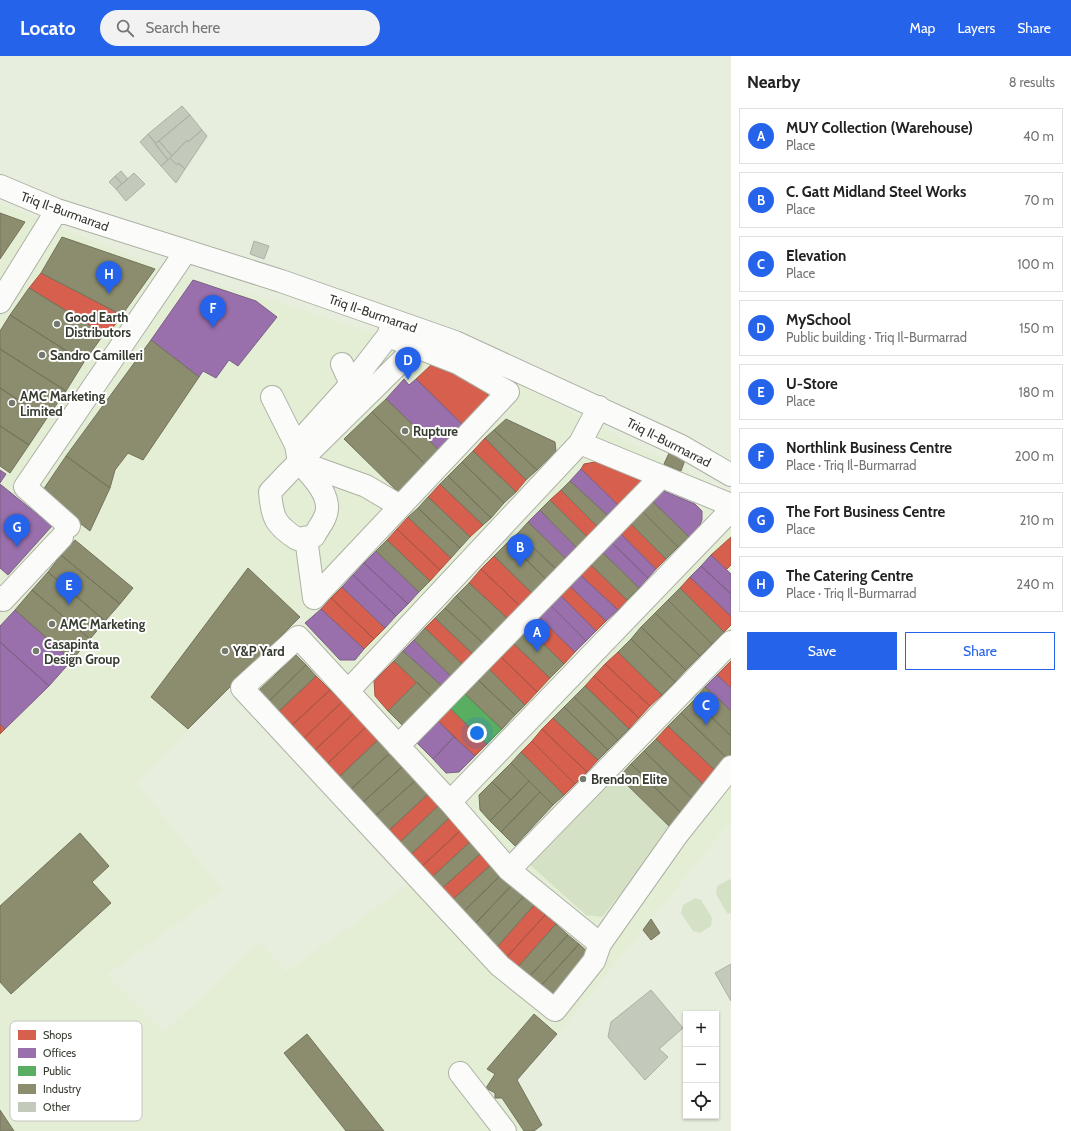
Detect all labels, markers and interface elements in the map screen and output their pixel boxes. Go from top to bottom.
search box [100,10,380,46]
text: Locato [20,17,76,40]
icon: search [114,17,136,39]
text: Search here [146,19,220,37]
text: Map [910,19,935,37]
text: Layers [957,19,995,37]
text: Share [1017,19,1051,37]
text: Nearby [747,72,800,92]
text: 8 results [1009,74,1055,90]
text: MUY Collection (Warehouse) [786,119,973,137]
text: A [757,128,765,144]
text: 40 m [1023,128,1054,144]
text: Place [786,137,815,153]
text: C. Gatt Midland Steel Works [786,183,966,201]
street label: Triq Il-Burmarrad [19,188,111,234]
text: B [757,192,765,208]
text: 70 m [1024,192,1054,208]
text: Place [786,201,815,217]
text: Elevation [786,247,846,265]
text: C [757,256,765,272]
text: 100 m [1017,256,1054,272]
pin: H [96,261,122,294]
text: Place [786,265,815,281]
street label: Triq Il-Burmarrad [327,290,419,336]
pin: F [200,295,226,328]
place label: Good Earth Distributors [65,309,132,340]
text: MySchool [786,311,851,329]
marker: Good Earth Distributors [52,319,62,329]
text: D [756,320,766,336]
text: 150 m [1019,320,1054,336]
text: Public building · Triq Il-Burmarrad [786,329,967,345]
place label: Sandro Camilleri [50,347,143,363]
pin: D [395,347,421,380]
marker: Sandro Camilleri [37,350,47,360]
text: U-Store [786,375,838,393]
text: E [757,384,765,400]
text: 180 m [1018,384,1054,400]
place label: AMC Marketing Limited [20,388,106,419]
text: Place [786,393,815,409]
marker: AMC Marketing Limited [7,398,17,408]
street label: Triq Il-Burmarrad [624,414,714,470]
place label: Rupture [413,423,458,439]
marker: Rupture [400,426,410,436]
text: Northlink Business Centre [786,439,952,457]
text: F [758,448,764,464]
text: 200 m [1015,448,1054,464]
text: Place · Triq Il-Burmarrad [786,457,917,473]
text: The Fort Business Centre [786,503,945,521]
text: G [757,512,765,528]
text: 210 m [1020,512,1054,528]
pin: G [4,514,30,547]
text: Place [786,521,815,537]
pin: B [507,534,533,567]
text: The Catering Centre [786,567,913,585]
pin: E [56,572,82,605]
text: H [756,576,766,592]
text: 240 m [1016,576,1054,592]
text: Place · Triq Il-Burmarrad [786,585,917,601]
place label: AMC Marketing [60,616,146,632]
marker: AMC Marketing [47,619,57,629]
pin: A [524,619,550,652]
button: Save [747,632,897,670]
button: Share [905,632,1055,670]
place label: Casapinta Design Group [44,636,121,667]
place label: Y&P Yard [232,643,285,659]
marker: Casapinta Design Group [31,646,41,656]
marker: Y&P Yard [220,646,230,656]
pin: C [693,692,719,725]
your location [467,723,487,743]
place label: Brendon Elite [591,771,667,787]
marker: Brendon Elite [578,774,588,784]
map controls [683,1011,719,1119]
button: + [683,1011,719,1047]
legend [10,1021,142,1121]
text: Shops [43,1028,72,1042]
text: Offices [43,1046,77,1060]
button: − [683,1047,719,1083]
text: Public [43,1064,71,1078]
text: Industry [43,1082,81,1096]
button: locate [683,1083,719,1119]
text: Other [43,1100,71,1114]

